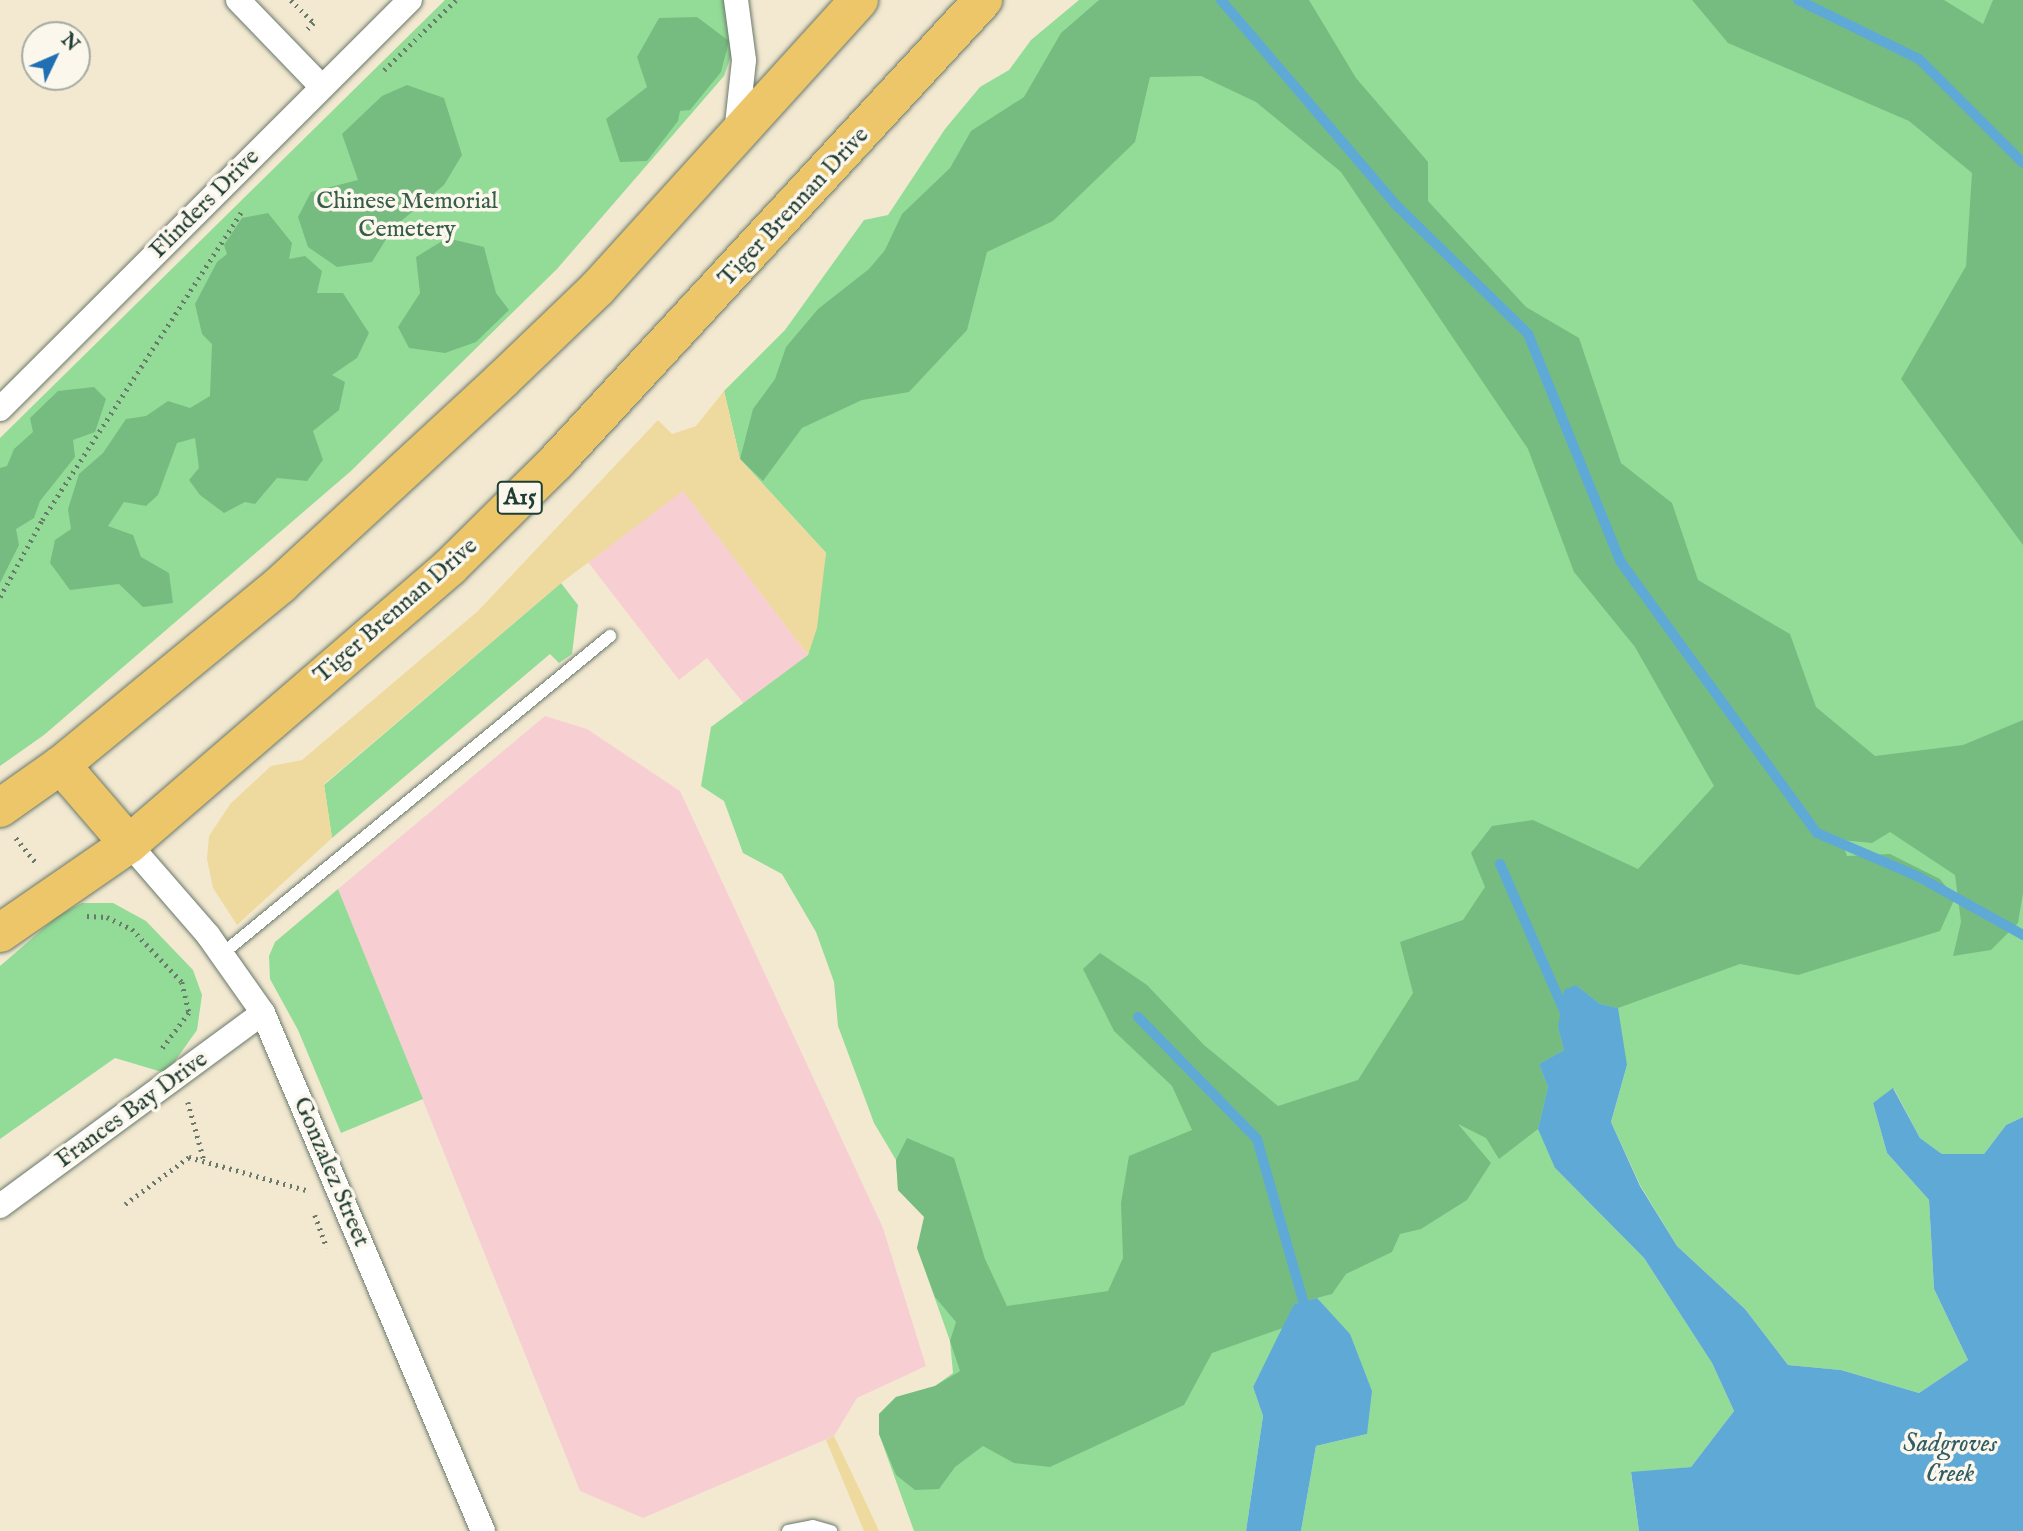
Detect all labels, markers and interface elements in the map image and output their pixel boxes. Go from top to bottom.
north arrow [21,21,91,91]
text: N [55,29,84,57]
street label: Tiger Brennan Drive [713,121,875,293]
street label: Flinders Drive [144,143,266,265]
park label: Chinese Memorial Cemetery [316,188,498,244]
road number: A15 [496,478,544,518]
street label: Tiger Brennan Drive [308,532,484,690]
street label: Frances Bay Drive [50,1045,214,1175]
street label: Gonzalez Street [287,1093,375,1251]
water label: Sadgroves Creek [1903,1428,1997,1490]

